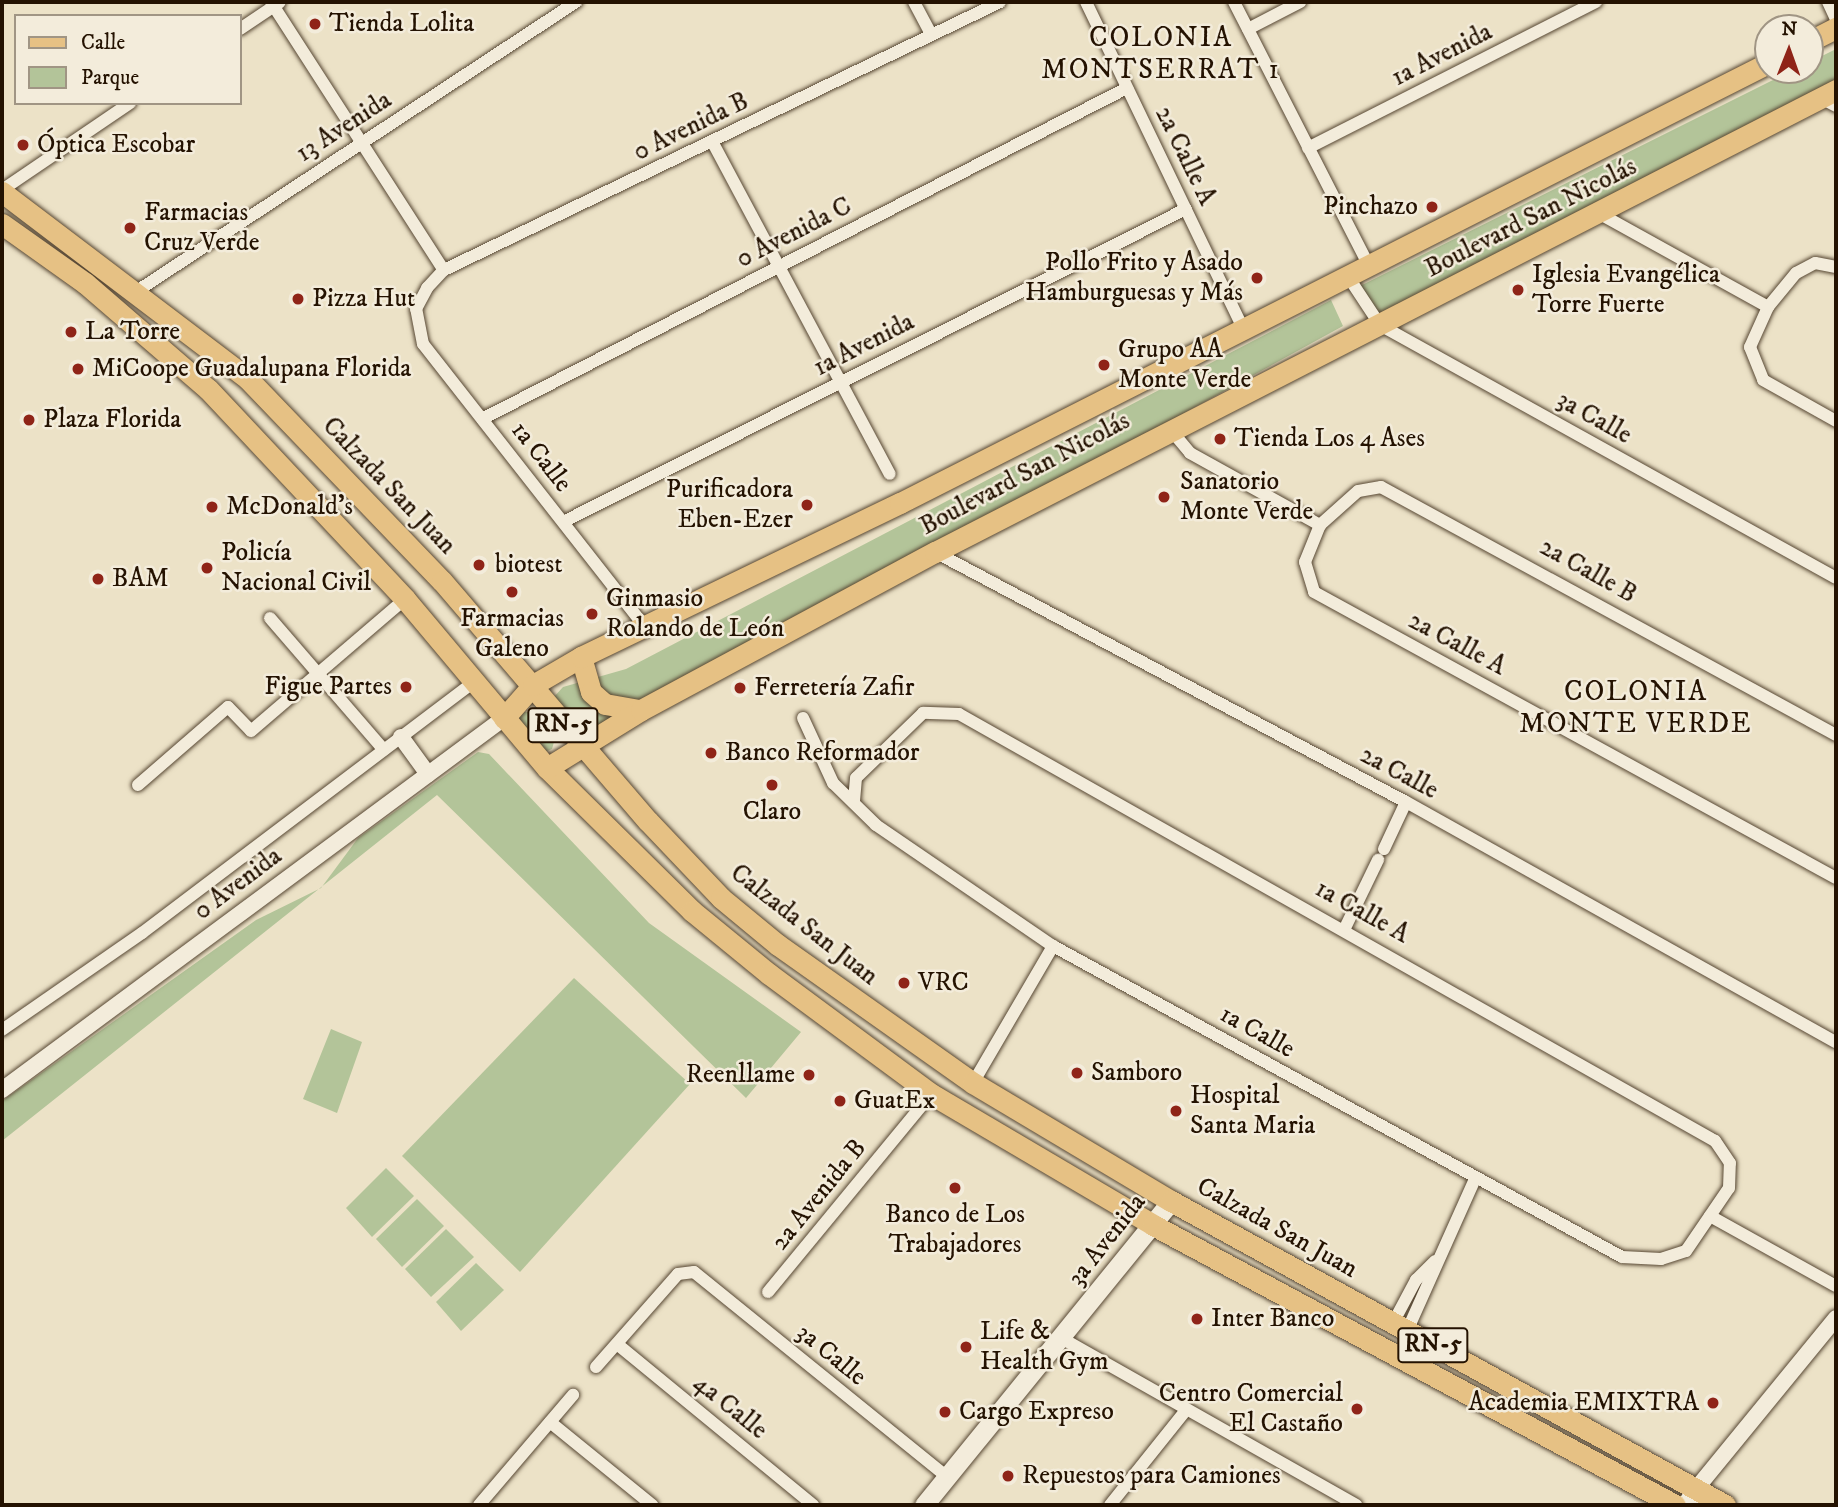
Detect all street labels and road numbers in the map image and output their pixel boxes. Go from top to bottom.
street label: 1a Avenida [1387,16,1497,94]
street label: 13 Avenida [291,85,397,169]
street label: 0 Avenida B [628,86,754,168]
street label: 2a Calle A [1148,101,1222,211]
street label: Boulevard San Nicolás [1420,151,1642,285]
street label: 0 Avenida C [731,191,857,275]
street label: 1a Avenida [809,306,919,384]
street label: 3a Calle [1551,385,1637,451]
street label: Boulevard San Nicolás [915,405,1135,543]
street label: Calzada San Juan [316,411,462,561]
street label: 1a Calle [504,416,578,498]
street label: 2a Calle B [1534,532,1642,610]
street label: 2a Calle A [1403,605,1511,683]
road number: RN-5 [526,704,600,746]
street label: 2a Calle [1355,740,1443,806]
street label: 0 Avenida [188,841,288,927]
street label: Calzada San Juan [724,858,884,992]
street label: 1a Calle A [1309,873,1415,951]
street label: 1a Calle [1214,999,1300,1065]
street label: 2a Avenida B [765,1133,873,1257]
street label: Calzada San Juan [1191,1171,1363,1285]
street label: 3a Avenida [1061,1188,1153,1292]
street label: 3a Calle [790,1317,872,1393]
road number: RN-5 [1396,1324,1470,1366]
street label: 4a Calle [687,1368,773,1446]

